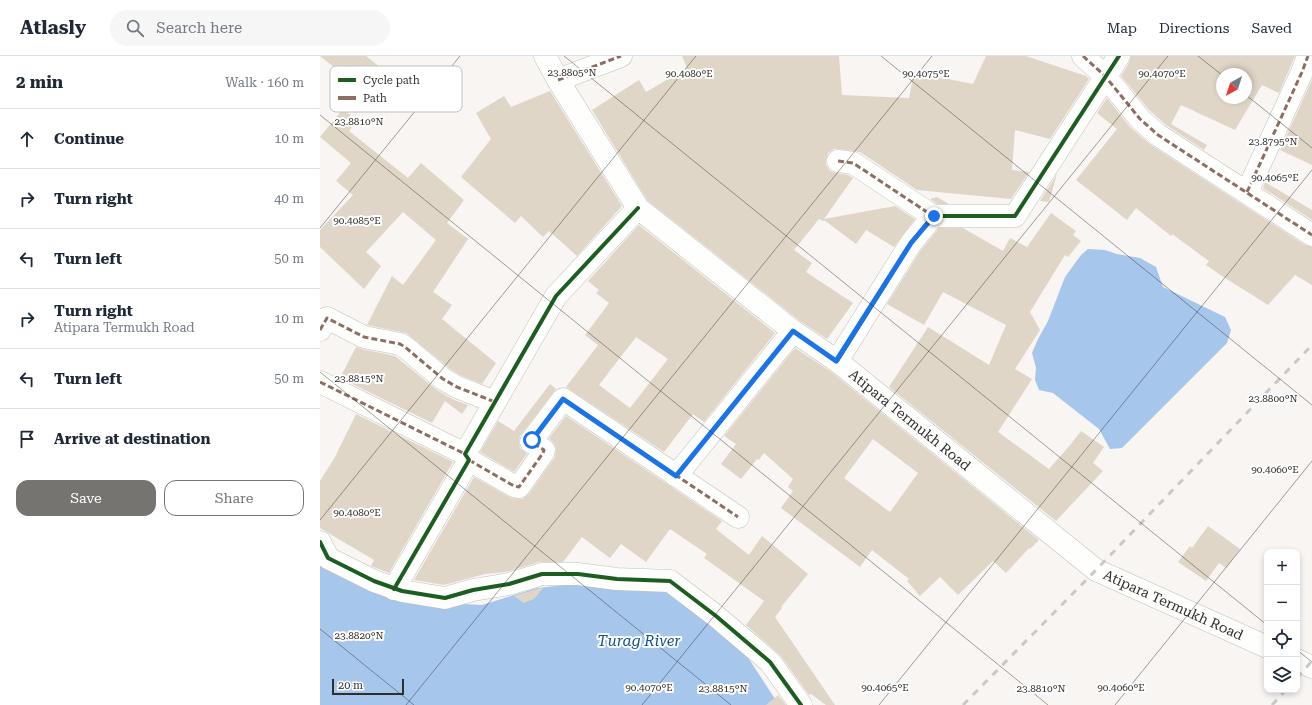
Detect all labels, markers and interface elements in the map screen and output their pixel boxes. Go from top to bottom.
search box [110,10,390,46]
text: Atlasly [20,16,86,39]
icon: search [124,17,146,39]
text: Search here [156,19,242,37]
text: Map [1107,20,1137,36]
text: Directions [1159,20,1229,36]
text: Saved [1251,20,1292,36]
legend [330,66,462,112]
text: 23.8805°N [547,67,597,78]
text: 90.4080°E [665,68,713,79]
text: 90.4075°E [902,68,950,79]
text: 90.4070°E [1138,68,1186,79]
north arrow [1216,68,1252,104]
text: 2 min [16,72,63,92]
text: Cycle path [363,74,420,87]
text: Walk · 160 m [225,75,304,90]
text: Path [363,92,387,105]
text: 23.8810°N [334,116,384,127]
icon: ahead [16,128,38,150]
text: Continue [54,130,124,148]
text: 10 m [274,131,304,146]
text: 23.8795°N [1248,136,1298,147]
text: 90.4065°E [1251,172,1299,183]
icon: right [16,188,38,210]
text: Turn right [54,190,133,208]
text: 40 m [274,191,304,206]
route end [925,207,943,225]
text: 90.4085°E [333,215,381,226]
icon: left [16,248,38,270]
text: Turn left [54,250,122,268]
text: 50 m [274,251,304,266]
text: Turn right [54,302,133,320]
icon: right [16,308,38,330]
text: 10 m [274,311,304,326]
text: Atipara Termukh Road [54,320,195,335]
street label: Atipara Termukh Road [846,366,974,474]
icon: left [16,368,38,390]
text: Turn left [54,370,122,388]
text: 50 m [274,371,304,386]
text: 23.8815°N [334,373,384,384]
text: 23.8800°N [1248,393,1298,404]
icon: arrive [16,428,38,450]
text: Arrive at destination [54,430,210,448]
route start [523,431,541,449]
text: 90.4060°E [1251,464,1299,475]
button: Save [16,480,156,516]
button: Share [164,480,304,516]
text: 90.4080°E [333,507,381,518]
map controls [1264,549,1300,693]
button: + [1264,549,1300,585]
street label: Atipara Termukh Road [1101,566,1246,643]
button: − [1264,585,1300,621]
button: locate [1264,621,1300,657]
text: 23.8820°N [334,630,384,641]
water label: Turag River [597,632,681,650]
button: layers [1264,657,1300,693]
scale bar [332,677,404,696]
text: 20 m [338,679,363,692]
text: 90.4070°E [625,682,673,693]
text: 90.4065°E [861,682,909,693]
text: 90.4060°E [1097,682,1145,693]
text: 23.8815°N [698,683,748,694]
text: 23.8810°N [1016,683,1066,694]

